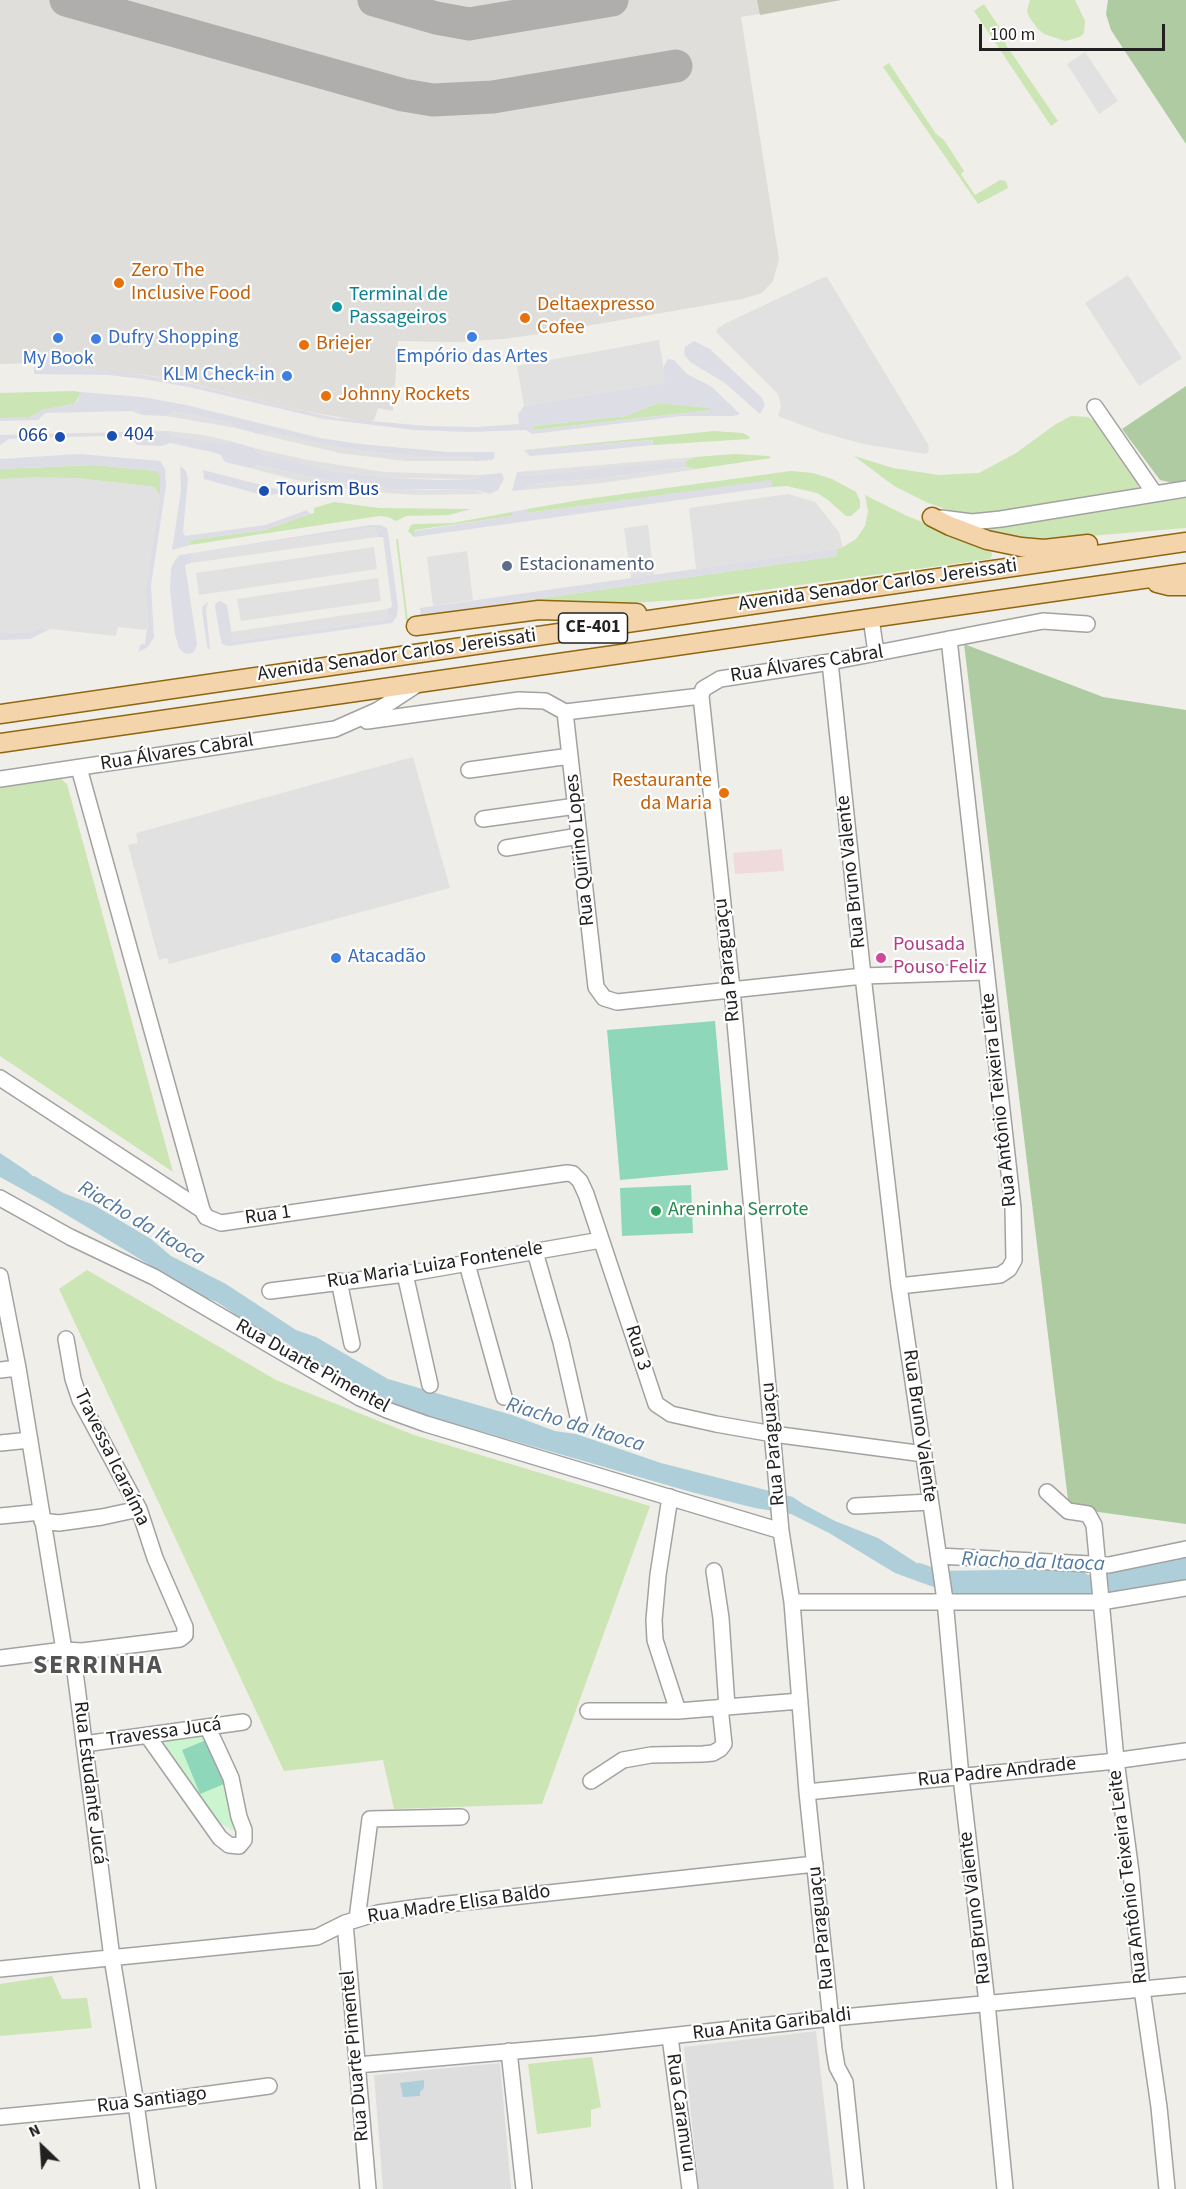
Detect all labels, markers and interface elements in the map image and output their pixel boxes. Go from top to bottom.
scale bar [982,12,1168,50]
text: 100 m [990,22,1035,47]
place label: Zero The Inclusive Food [131,260,251,307]
marker: Zero The Inclusive Food [112,276,126,290]
place label: Terminal de Passageiros [349,284,448,331]
place label: Deltaexpresso Cofee [537,294,655,341]
marker: Terminal de Passageiros [330,300,344,314]
marker: Deltaexpresso Cofee [518,311,532,325]
place label: Dufry Shopping [108,327,238,351]
marker: Empório das Artes [465,330,479,344]
marker: My Book [51,331,65,345]
marker: Dufry Shopping [89,332,103,346]
place label: Briejer [316,333,371,357]
marker: Briejer [297,338,311,352]
place label: Empório das Artes [396,346,548,370]
place label: My Book [22,348,94,372]
place label: KLM Check-in [163,364,275,388]
marker: KLM Check-in [280,369,294,383]
place label: Johnny Rockets [338,384,470,408]
marker: Johnny Rockets [319,389,333,403]
place label: 404 [124,424,154,448]
place label: 066 [18,425,48,449]
marker: 404 [105,429,119,443]
marker: 066 [53,430,67,444]
place label: Tourism Bus [276,479,379,503]
marker: Tourism Bus [257,484,271,498]
place label: Estacionamento [519,554,655,578]
street label: Avenida Senador Carlos Jereissati [737,555,1019,617]
marker: Estacionamento [500,559,514,573]
road number: CE-401 [558,613,628,643]
street label: Avenida Senador Carlos Jereissati [256,625,538,687]
street label: Rua Álvares Cabral [729,641,885,689]
street label: Rua Álvares Cabral [99,729,255,777]
place label: Restaurante da Maria [612,770,712,817]
street label: Rua Quirino Lopes [561,773,601,927]
marker: Restaurante da Maria [717,786,731,800]
street label: Rua Bruno Valente [832,794,872,950]
street label: Rua Paraguaçu [710,897,746,1023]
place label: Pousada Pouso Feliz [893,934,987,981]
place label: Atacadão [348,946,426,970]
marker: Atacadão [329,951,343,965]
marker: Pousada Pouso Feliz [874,951,888,965]
street label: Rua Antônio Teixeira Leite [977,992,1023,1208]
water label: Riacho da Itaoca [73,1176,209,1272]
place label: Areninha Serrote [668,1199,808,1223]
street label: Rua 1 [243,1201,293,1231]
marker: Areninha Serrote [649,1204,663,1218]
street label: Rua Maria Luiza Fontenele [325,1237,545,1295]
street label: Rua Duarte Pimentel [231,1315,393,1419]
street label: Rua 3 [619,1322,655,1374]
street label: Rua Bruno Valente [896,1348,942,1504]
street label: Rua Paraguaçu [757,1381,791,1507]
street label: Travessa Icaraíma [68,1386,154,1530]
water label: Riacho da Itaoca [503,1393,647,1459]
water label: Riacho da Itaoca [961,1548,1105,1578]
district label: SERRINHA [33,1651,163,1683]
street label: Rua Estudante Jucá [67,1700,111,1866]
street label: Travessa Jucá [105,1713,223,1753]
street label: Rua Padre Andrade [917,1753,1077,1793]
street label: Rua Antônio Teixeira Leite [1104,1769,1154,1985]
street label: Rua Bruno Valente [955,1830,997,1986]
street label: Rua Paraguaçu [804,1865,840,1991]
street label: Rua Madre Elisa Baldo [366,1880,552,1930]
street label: Rua Duarte Pimentel [337,1969,375,2143]
street label: Rua Anita Garibaldi [691,2003,853,2047]
street label: Rua Caramuru [660,2052,700,2174]
street label: Rua Santiago [96,2082,208,2120]
north arrow [12,2117,72,2177]
text: N [25,2118,44,2143]

